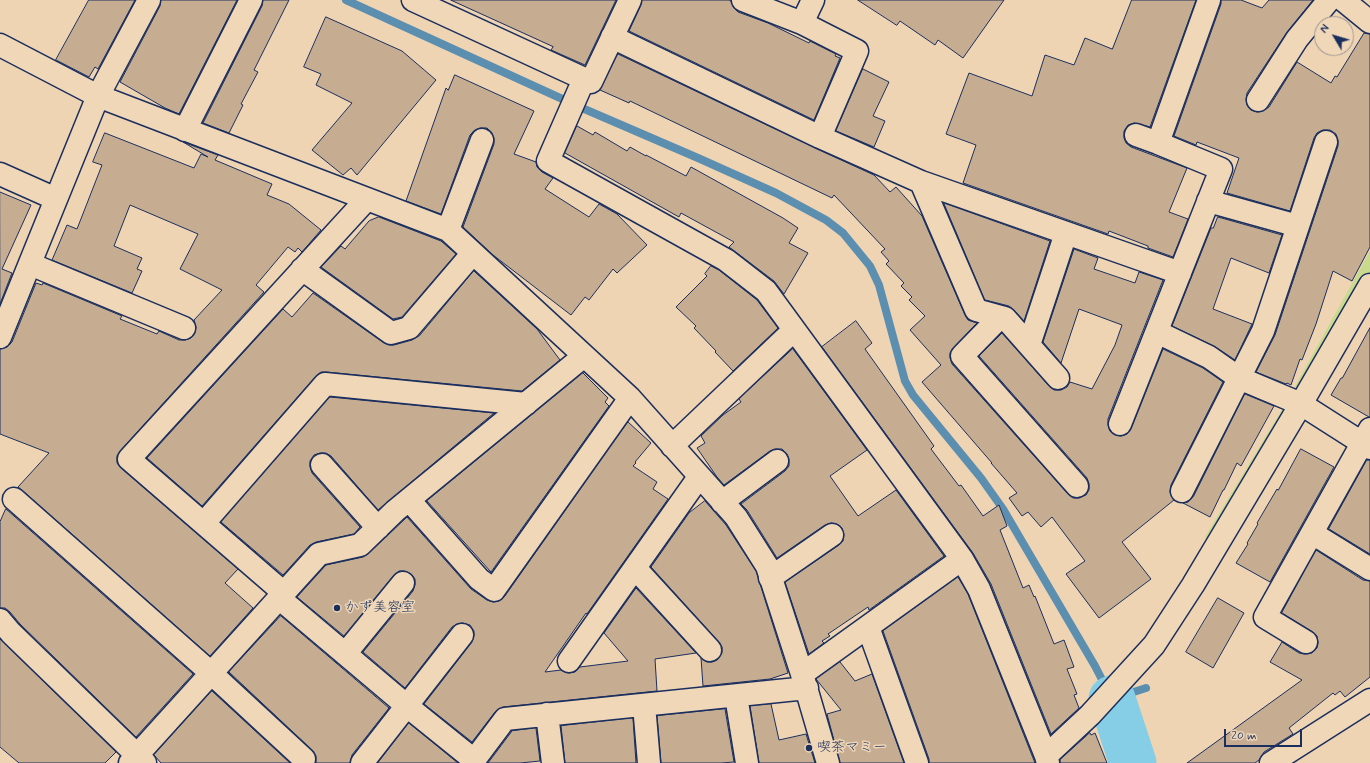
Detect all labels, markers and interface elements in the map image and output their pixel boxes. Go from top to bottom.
north arrow [1314,16,1354,56]
text: N [1318,22,1333,36]
place label: かず美容室 [345,600,415,616]
marker: かず美容室 [332,603,342,613]
scale bar [1226,721,1304,747]
text: 20 m [1231,728,1257,744]
place label: 喫茶マミー [817,740,887,756]
marker: 喫茶マミー [804,743,814,753]

